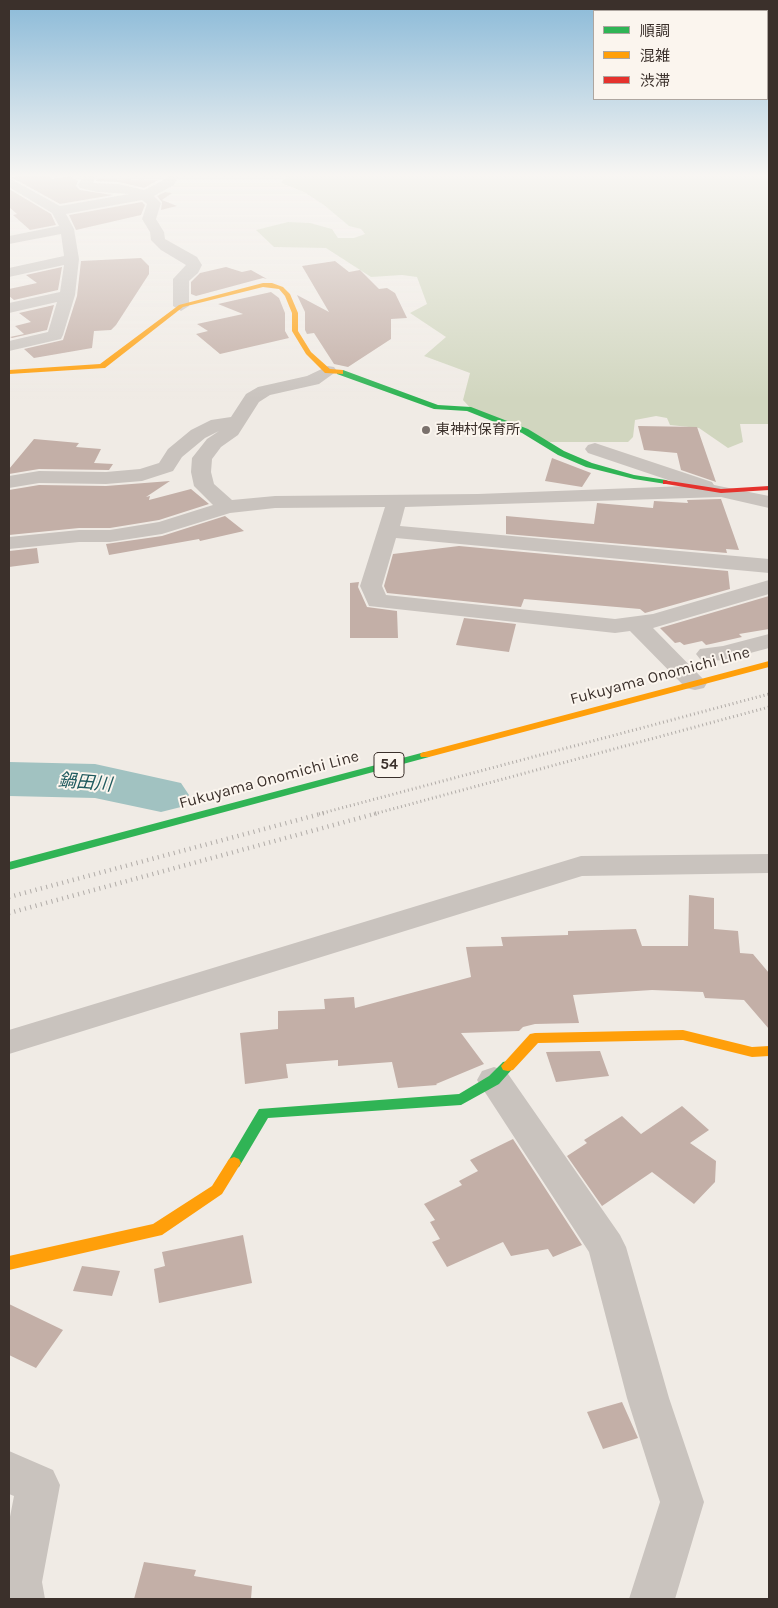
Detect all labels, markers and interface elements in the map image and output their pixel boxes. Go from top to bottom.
legend [593,10,768,100]
text: 順調 [640,22,670,40]
text: 混雑 [640,47,670,65]
text: 渋滞 [640,72,670,90]
place label: 東神村保育所 [436,422,520,438]
marker: 東神村保育所 [420,424,432,436]
street label: Fukuyama Onomichi Line [568,643,752,709]
street label: Fukuyama Onomichi Line [177,747,361,813]
road number: 54 [374,752,404,778]
water label: 鍋田川 [57,770,113,796]

